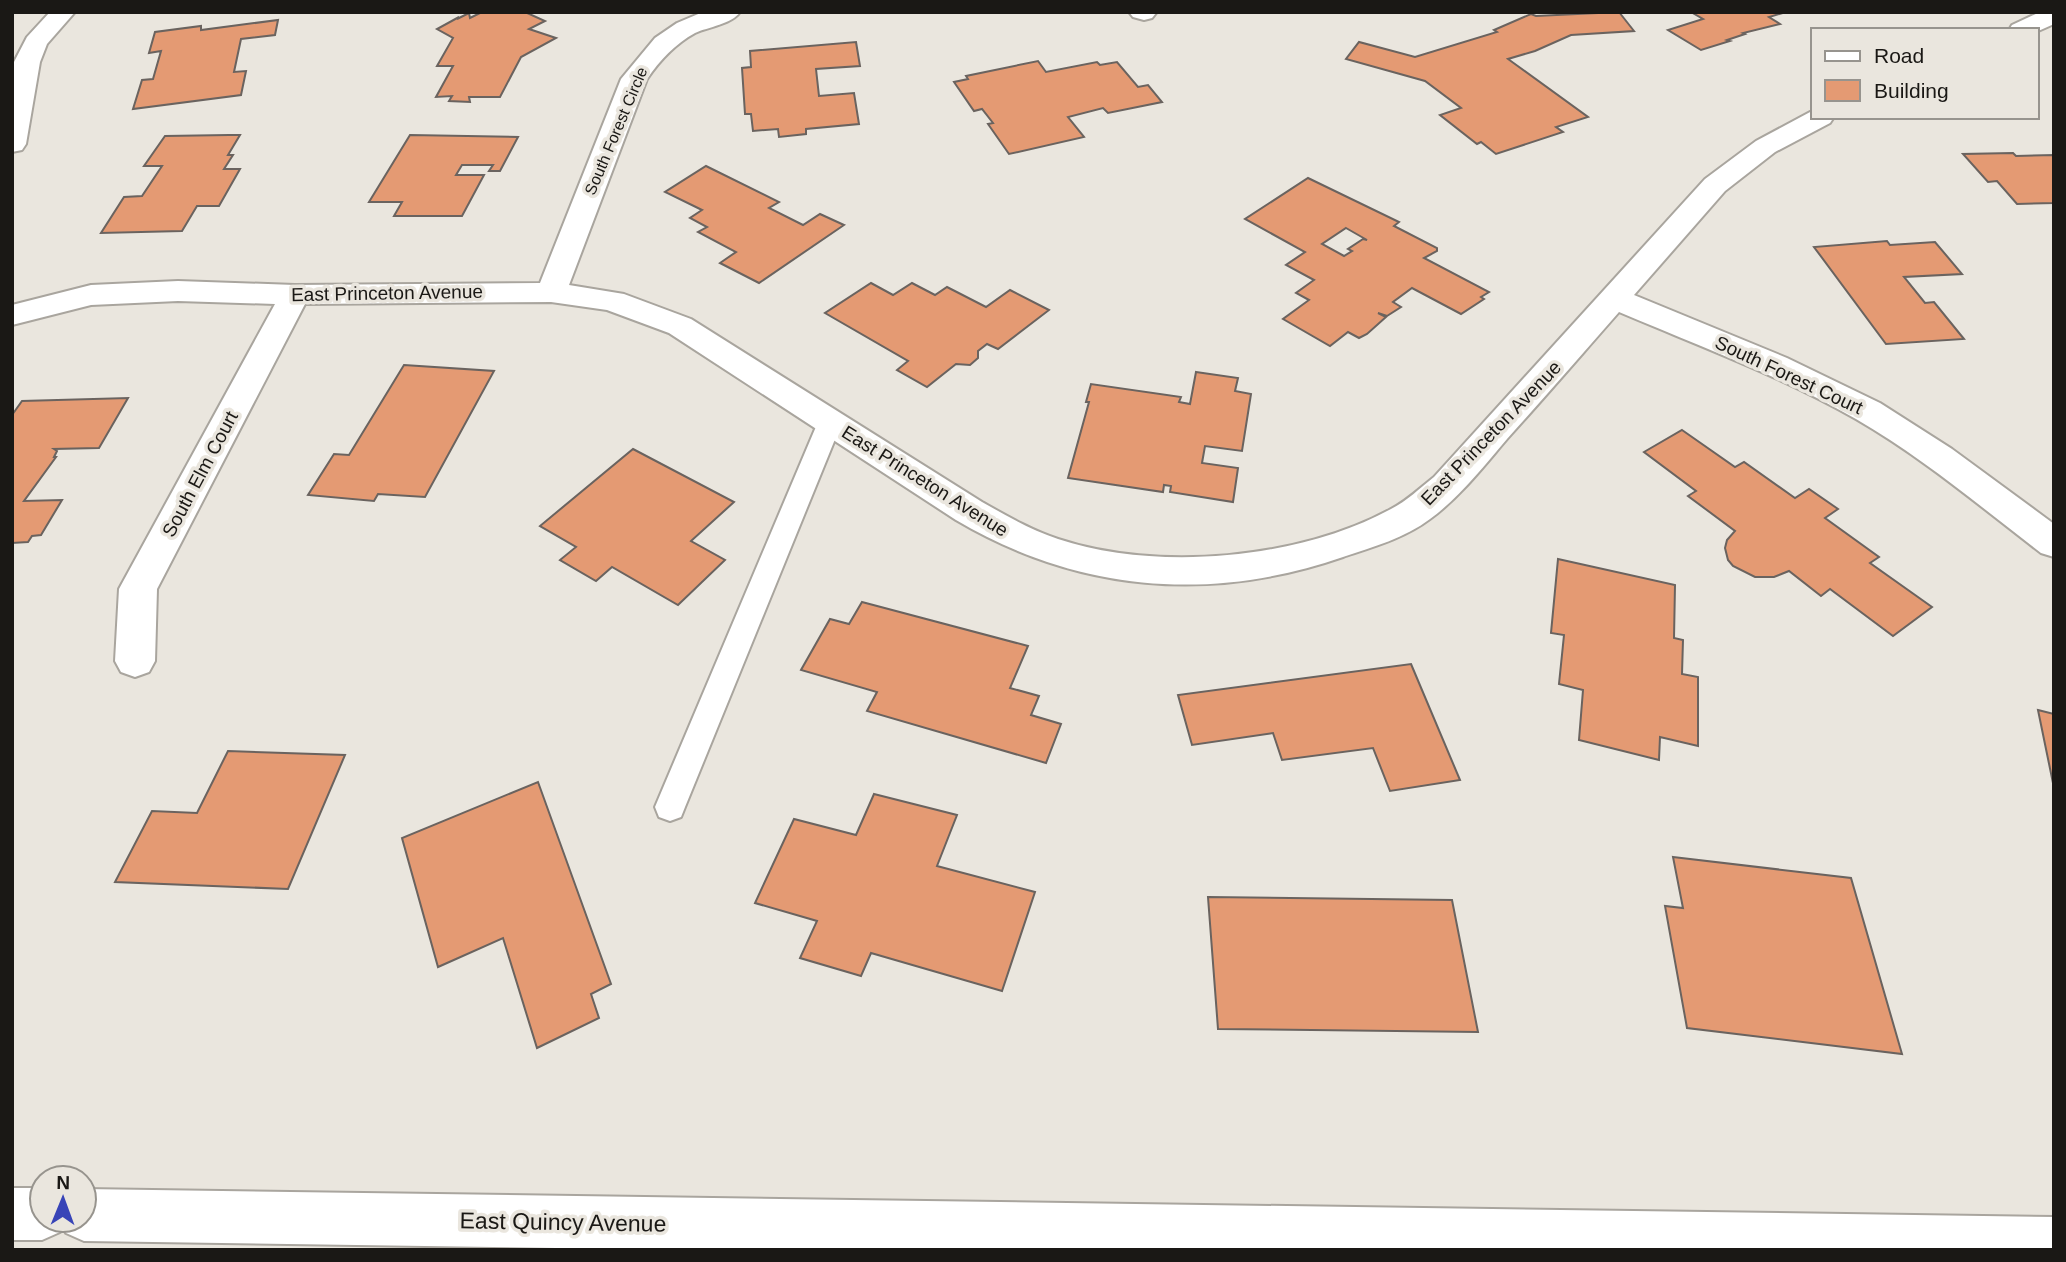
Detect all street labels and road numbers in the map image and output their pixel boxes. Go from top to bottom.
street label: South Forest Circle [581,65,651,197]
street label: East Princeton Avenue [291,281,483,305]
street label: South Forest Court [1712,332,1867,419]
street label: East Princeton Avenue [1417,357,1565,509]
street label: South Elm Court [158,407,242,540]
street label: East Princeton Avenue [838,421,1012,541]
street label: East Quincy Avenue [459,1207,667,1237]

